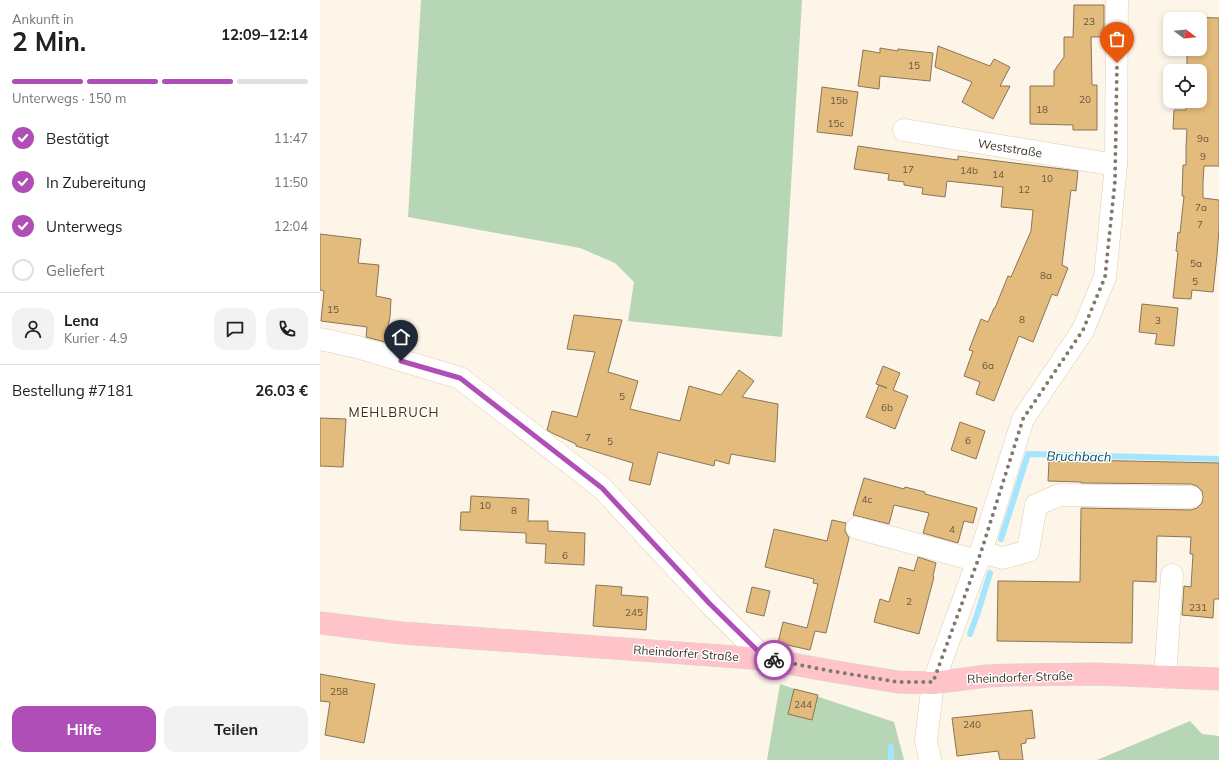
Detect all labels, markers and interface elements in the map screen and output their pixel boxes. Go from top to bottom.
text: Ankunft in [12,11,74,27]
north arrow [1163,12,1207,56]
map controls [1163,12,1207,108]
house number: 23 [1083,15,1095,28]
pin [1100,22,1134,63]
text: 2 Min. [12,25,86,58]
text: 12:09–12:14 [221,25,308,44]
icon: bag [1106,28,1128,50]
house number: 15 [908,59,920,72]
button: locate [1163,64,1207,108]
text: Unterwegs · 150 m [12,90,126,106]
house number: 20 [1079,93,1091,106]
house number: 15b [830,94,848,107]
house number: 18 [1036,103,1048,116]
house number: 15c [828,117,845,130]
icon: check [12,127,34,149]
text: Bestätigt [46,129,109,148]
text: 11:47 [274,130,308,146]
house number: 9a [1197,132,1209,145]
street label: Weststraße [977,136,1043,160]
house number: 9 [1200,150,1206,163]
house number: 17 [902,163,914,176]
house number: 14b [960,164,978,177]
house number: 14 [992,168,1004,181]
icon: check [12,171,34,193]
house number: 10 [1041,172,1053,185]
text: In Zubereitung [46,173,146,192]
text: 11:50 [274,174,308,190]
house number: 12 [1018,183,1030,196]
house number: 7a [1195,201,1207,214]
icon: check [12,215,34,237]
text: Unterwegs [46,217,123,236]
text: 12:04 [274,218,308,234]
house number: 7 [1197,218,1203,231]
house number: 5a [1190,257,1202,270]
text: Geliefert [46,261,105,280]
house number: 8a [1040,269,1052,282]
house number: 5 [1192,275,1198,288]
house number: 15 [327,303,339,316]
button: person [12,308,54,350]
button: chat [214,308,256,350]
button: phone [266,308,308,350]
text: Lena [64,311,99,330]
house number: 8 [1019,313,1025,326]
house number: 3 [1155,314,1161,327]
pin [384,320,418,361]
icon: home [390,326,412,348]
text: Kurier · 4.9 [64,330,128,346]
house number: 6a [982,359,994,372]
text: Bestellung #7181 [12,381,134,400]
text: 26.03 € [255,381,308,400]
house number: 5 [619,390,625,403]
house number: 6b [881,401,893,414]
district label: MEHLBRUCH [348,404,440,420]
house number: 7 [585,431,591,444]
house number: 6 [965,434,971,447]
house number: 5 [607,435,613,448]
water label: Bruchbach [1046,447,1112,465]
house number: 4c [862,493,873,506]
house number: 10 [479,499,491,512]
house number: 8 [511,504,517,517]
house number: 4 [949,523,955,536]
house number: 6 [562,549,568,562]
house number: 2 [906,595,912,608]
house number: 231 [1189,601,1207,614]
house number: 245 [625,606,643,619]
courier [754,640,794,680]
street label: Rheindorfer Straße [633,642,739,664]
icon: bike [763,649,785,671]
street label: Rheindorfer Straße [967,668,1073,686]
house number: 258 [330,685,348,698]
house number: 244 [794,698,812,711]
button: Hilfe [12,706,156,752]
button: Teilen [164,706,308,752]
house number: 240 [963,718,981,731]

